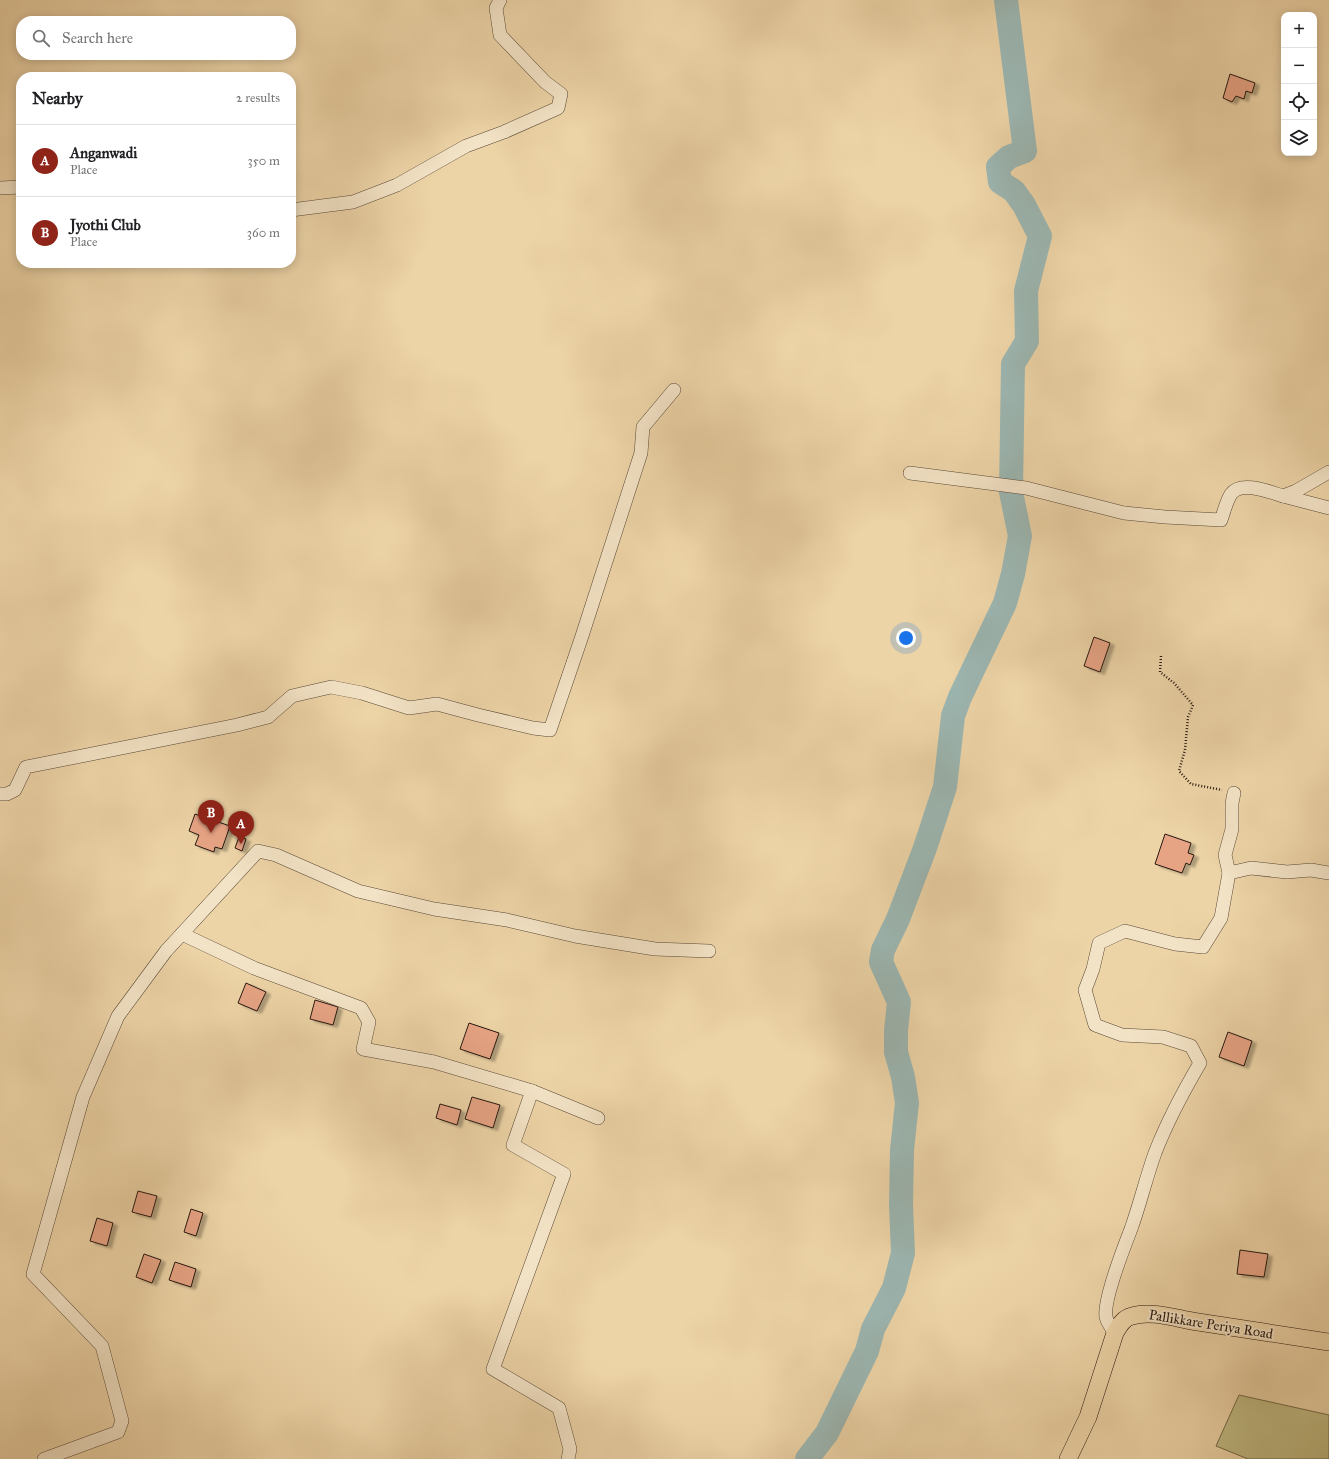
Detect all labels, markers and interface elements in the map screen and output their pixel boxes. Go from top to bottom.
map controls [1281,12,1317,156]
button: + [1281,12,1317,48]
search box [16,16,296,60]
icon: search [30,27,52,49]
text: Search here [62,29,133,47]
button: − [1281,48,1317,84]
button: locate [1281,84,1317,120]
text: Nearby [32,88,83,109]
text: 2 results [236,90,280,106]
button: layers [1281,120,1317,156]
text: Anganwadi [70,144,137,162]
text: A [41,153,49,169]
text: 350 m [247,153,280,169]
text: Place [70,162,97,178]
text: Jyothi Club [70,216,141,234]
text: B [41,225,49,241]
text: 360 m [247,225,280,241]
text: Place [70,234,97,250]
your location [896,628,916,648]
pin: B [198,800,224,833]
pin: A [228,811,254,844]
street label: Pallikkare Periya Road [1148,1306,1274,1343]

